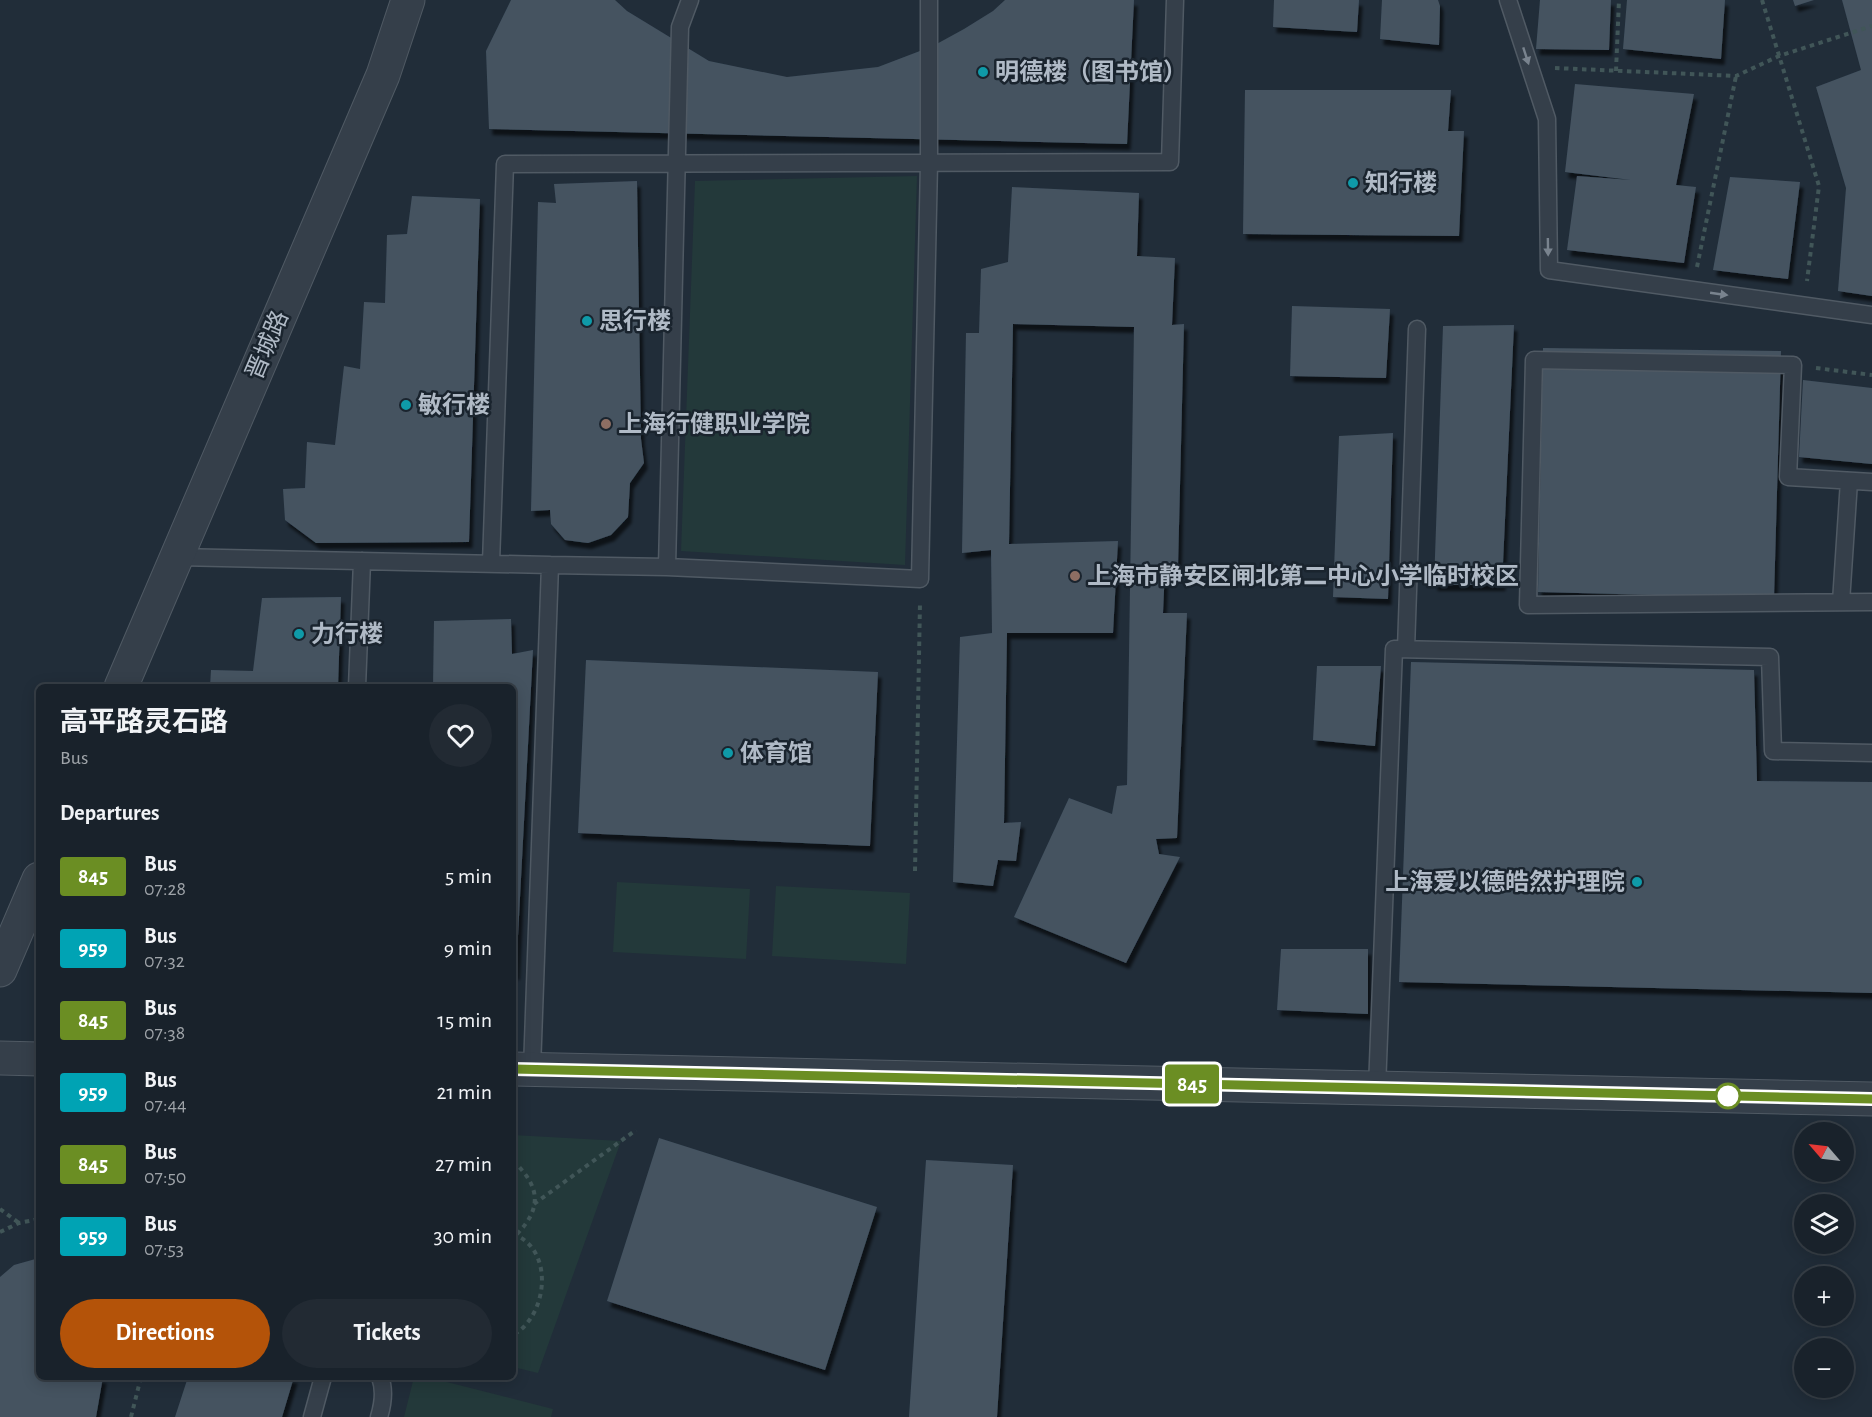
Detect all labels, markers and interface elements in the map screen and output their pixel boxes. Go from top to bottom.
one-way arrow [1522,47,1532,65]
place label: 明德楼（图书馆） [995,59,1187,85]
marker: 明德楼（图书馆） [976,65,990,79]
place label: 知行楼 [1365,170,1437,196]
marker: 知行楼 [1346,176,1360,190]
one-way arrow [1543,238,1553,257]
one-way arrow [1709,289,1728,298]
street label: 晋城路 [241,307,293,383]
place label: 思行楼 [599,308,671,334]
marker: 思行楼 [580,314,594,328]
place label: 敏行楼 [418,392,490,418]
marker: 敏行楼 [399,398,413,412]
place label: 上海行健职业学院 [618,411,810,437]
marker: 上海行健职业学院 [599,417,613,431]
place label: 上海市静安区闸北第二中心小学临时校区 [1087,563,1519,589]
marker: 上海市静安区闸北第二中心小学临时校区 [1068,569,1082,583]
place label: 力行楼 [311,621,383,647]
marker: 力行楼 [292,627,306,641]
button: heart [429,704,492,767]
text: 高平路灵石路 [60,709,228,737]
place label: 体育馆 [740,740,812,766]
marker: 体育馆 [721,746,735,760]
text: Bus [60,748,88,768]
text: Departures [60,802,160,824]
text: Bus [144,853,177,875]
text: 5 min [445,865,492,887]
text: 845 [78,866,108,887]
place label: 上海爱以德皓然护理院 [1385,869,1625,895]
marker: 上海爱以德皓然护理院 [1630,875,1644,889]
text: 07:28 [144,879,186,899]
text: Bus [144,925,177,947]
text: 9 min [444,937,492,959]
text: 959 [78,938,108,959]
text: 07:32 [144,951,185,971]
text: Bus [144,997,177,1019]
text: 15 min [437,1009,492,1031]
text: 845 [78,1010,108,1031]
text: 07:38 [144,1023,185,1043]
line badge: 845 [1158,1064,1226,1104]
text: Bus [144,1069,177,1091]
text: 845 [1177,1074,1207,1095]
text: 21 min [437,1081,492,1103]
text: 959 [78,1082,108,1103]
unlabelled marker [1715,1083,1741,1109]
text: 07:44 [144,1095,187,1115]
north arrow [1794,1122,1854,1182]
map controls [1794,1122,1854,1398]
text: Bus [144,1141,177,1163]
text: 27 min [435,1153,492,1175]
text: 845 [78,1154,108,1175]
text: 07:50 [144,1167,186,1187]
button: layers [1794,1194,1854,1254]
text: Bus [144,1213,177,1235]
text: 30 min [433,1225,492,1247]
text: 959 [78,1226,108,1247]
text: 07:53 [144,1239,184,1259]
button: + [1794,1266,1854,1326]
button: Directions [60,1299,270,1368]
button: Tickets [282,1299,492,1368]
button: − [1794,1338,1854,1398]

